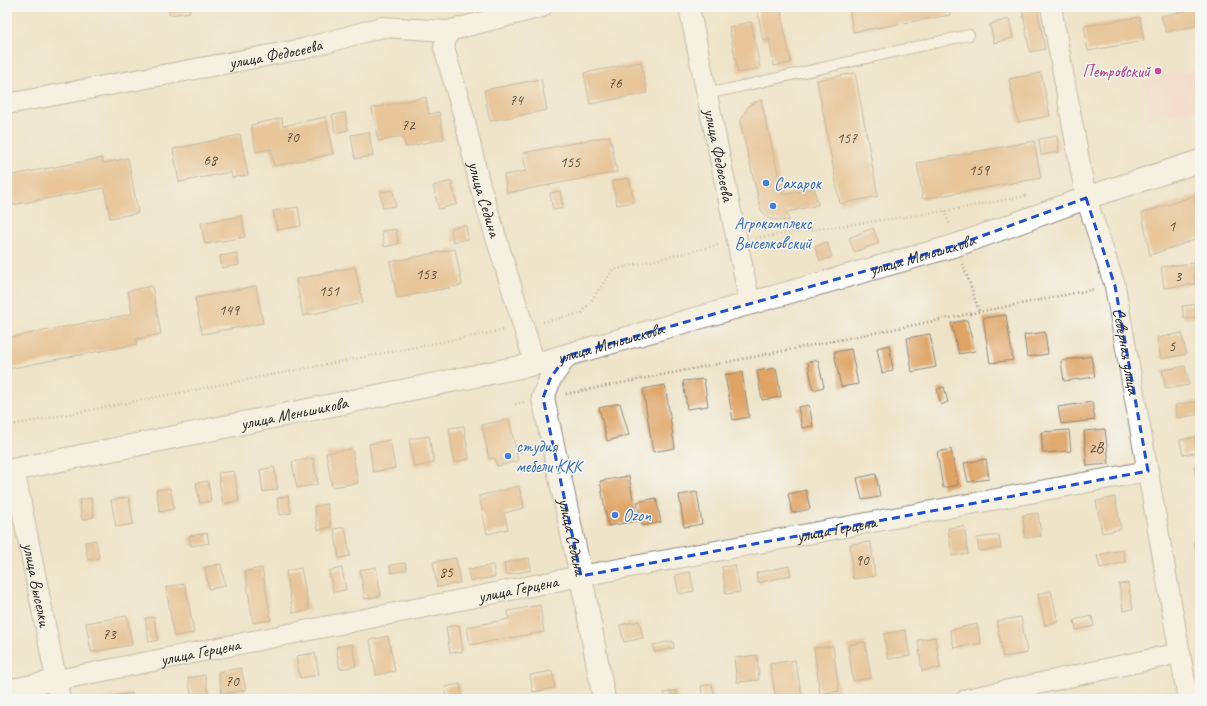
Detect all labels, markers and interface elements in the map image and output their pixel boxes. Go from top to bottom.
street label: улица Федосеева [226,34,325,73]
place label: Петровский [1083,61,1151,82]
marker: Петровский [1153,66,1163,76]
house number: 76 [608,74,623,93]
house number: 74 [509,91,524,110]
street label: улица Федосеева [699,106,739,204]
house number: 72 [401,116,416,135]
house number: 70 [285,128,300,147]
house number: 157 [837,129,858,148]
house number: 68 [203,151,218,170]
house number: 155 [560,153,581,172]
street label: улица Седина [464,158,506,241]
house number: 159 [969,161,990,180]
place label: Сахарок [774,173,823,194]
marker: Сахарок [761,178,771,188]
marker: Агрокомплекс Выселковский [768,201,778,211]
place label: Агрокомплекс Выселковский [734,213,813,254]
house number: 1 [1169,217,1177,236]
street label: улица Меньшикова [866,228,979,280]
house number: 153 [416,265,437,284]
house number: 3 [1175,267,1183,286]
house number: 151 [319,282,340,301]
house number: 149 [219,301,240,320]
street label: Северная улица [1109,306,1145,397]
street label: улица Меньшикова [554,317,667,368]
house number: 5 [1169,337,1177,356]
street label: улица Меньшикова [238,391,351,434]
place label: студия мебели ККК [516,436,584,477]
house number: 2В [1089,439,1105,458]
marker: студия мебели ККК [503,451,513,461]
street label: улица Седина [554,495,591,579]
place label: Ozon [623,505,651,526]
marker: Ozon [610,510,620,520]
street label: улица Герцена [794,511,880,547]
street label: улица Выселки [18,540,56,630]
house number: 90 [855,551,870,570]
house number: 85 [439,563,454,582]
street label: улица Герцена [475,570,562,607]
house number: 73 [102,625,117,644]
street label: улица Герцена [158,633,244,670]
house number: 70 [225,672,240,691]

